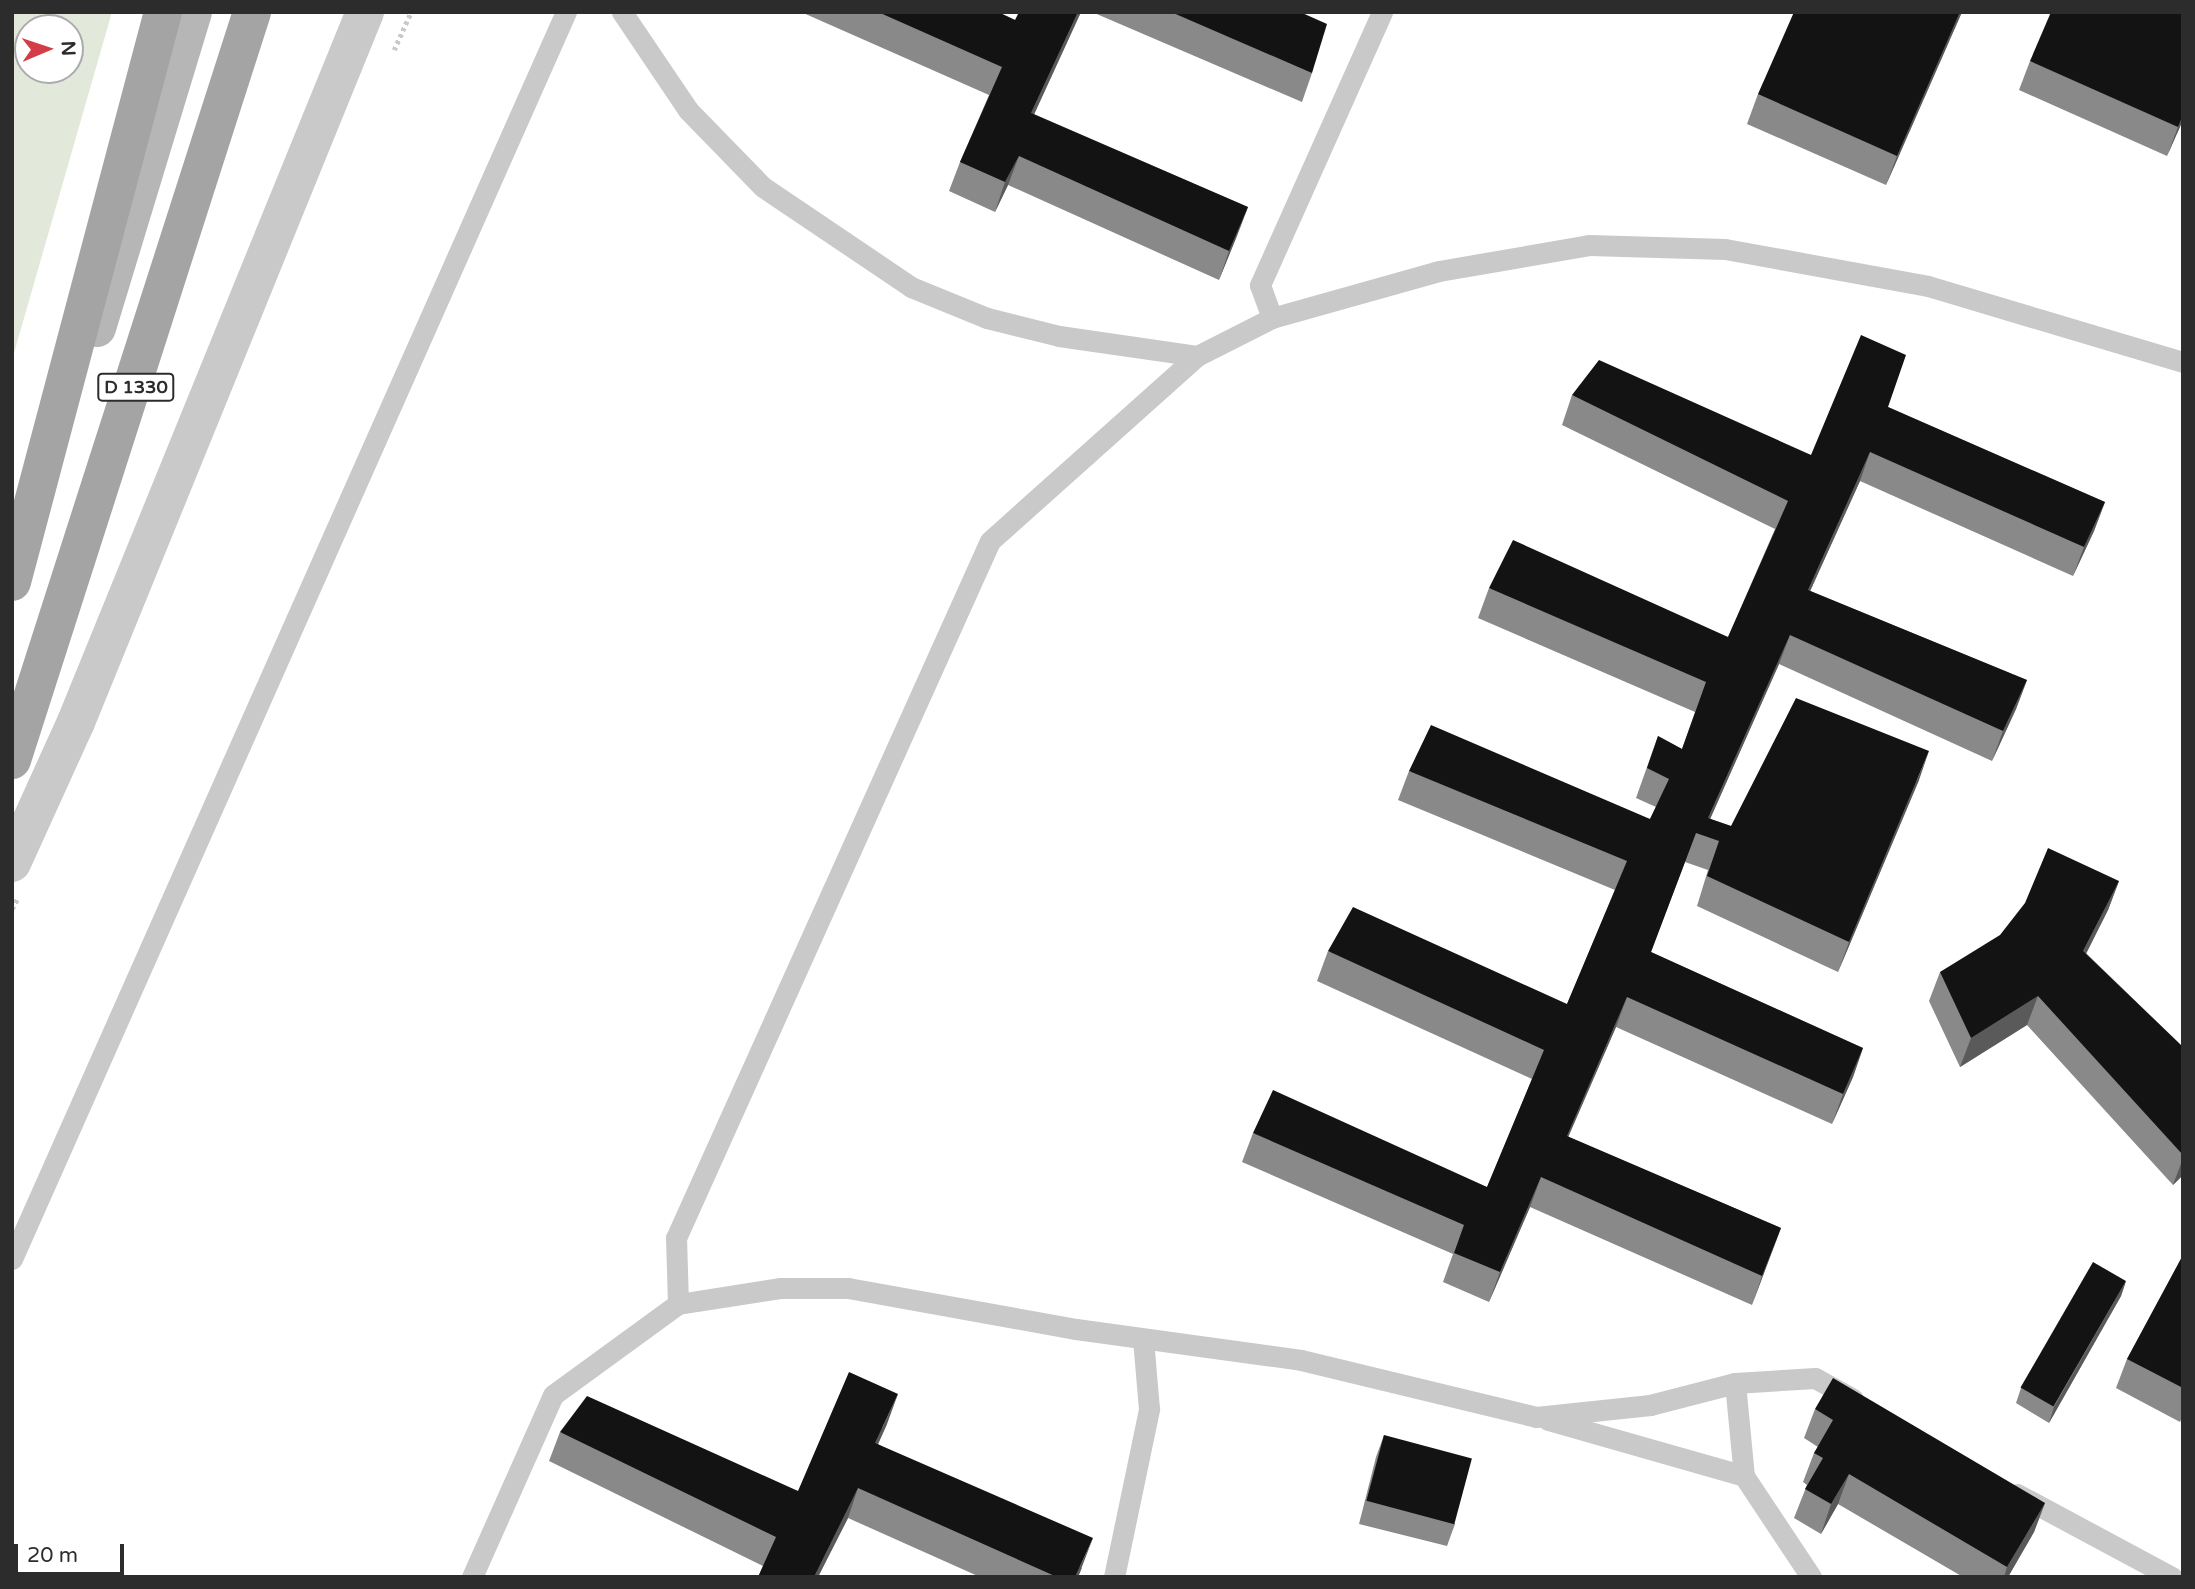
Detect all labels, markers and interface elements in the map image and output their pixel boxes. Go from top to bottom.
north arrow [14,14,84,84]
text: N [57,40,79,56]
road number: D 1330 [96,372,176,402]
scale bar [18,1530,128,1574]
text: 20 m [27,1543,78,1568]

